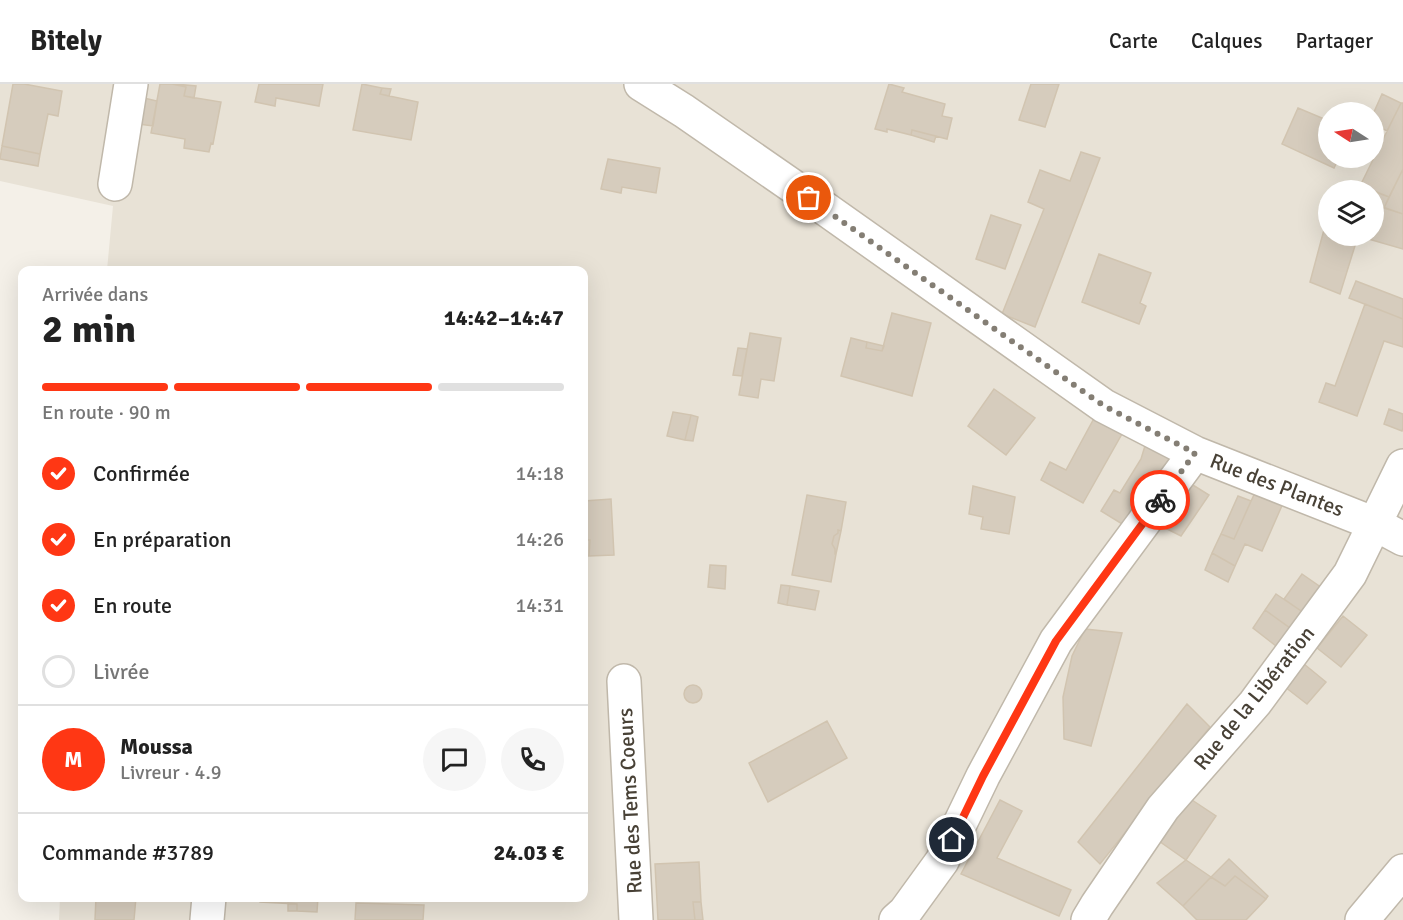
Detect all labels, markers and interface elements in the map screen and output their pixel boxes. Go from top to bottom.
text: Bitely [30,24,102,58]
text: Carte [1109,28,1158,54]
text: Calques [1191,28,1262,54]
text: Partager [1295,28,1373,54]
north arrow [1318,102,1384,168]
map controls [1318,102,1384,246]
pin [783,172,834,223]
button: layers [1318,180,1384,246]
icon: bag [792,181,825,214]
text: Arrivée dans [42,282,148,307]
text: 14:42–14:47 [444,304,564,331]
text: 2 min [42,305,136,353]
text: En route · 90 m [42,400,171,425]
street label: Rue des Plantes [1206,448,1348,522]
icon: check [42,457,75,490]
text: Confirmée [93,460,190,487]
text: 14:18 [515,461,564,486]
courier [1130,470,1190,530]
icon: bike [1144,484,1177,517]
icon: check [42,523,75,556]
text: En préparation [93,526,232,553]
text: 14:26 [515,527,564,552]
icon: check [42,589,75,622]
text: En route [93,592,172,619]
text: 14:31 [515,593,564,618]
street label: Rue de la Libération [1188,621,1320,775]
text: Livrée [93,658,150,685]
street label: Rue des Tems Coeurs [612,707,648,895]
button: chat [423,728,486,791]
button: phone [501,728,564,791]
text: Moussa [120,733,193,760]
text: M [64,746,83,773]
text: Livreur · 4.9 [120,760,221,785]
pin [926,814,977,865]
icon: home [935,823,968,856]
text: Commande #3789 [42,839,214,866]
text: 24.03 € [493,839,564,866]

